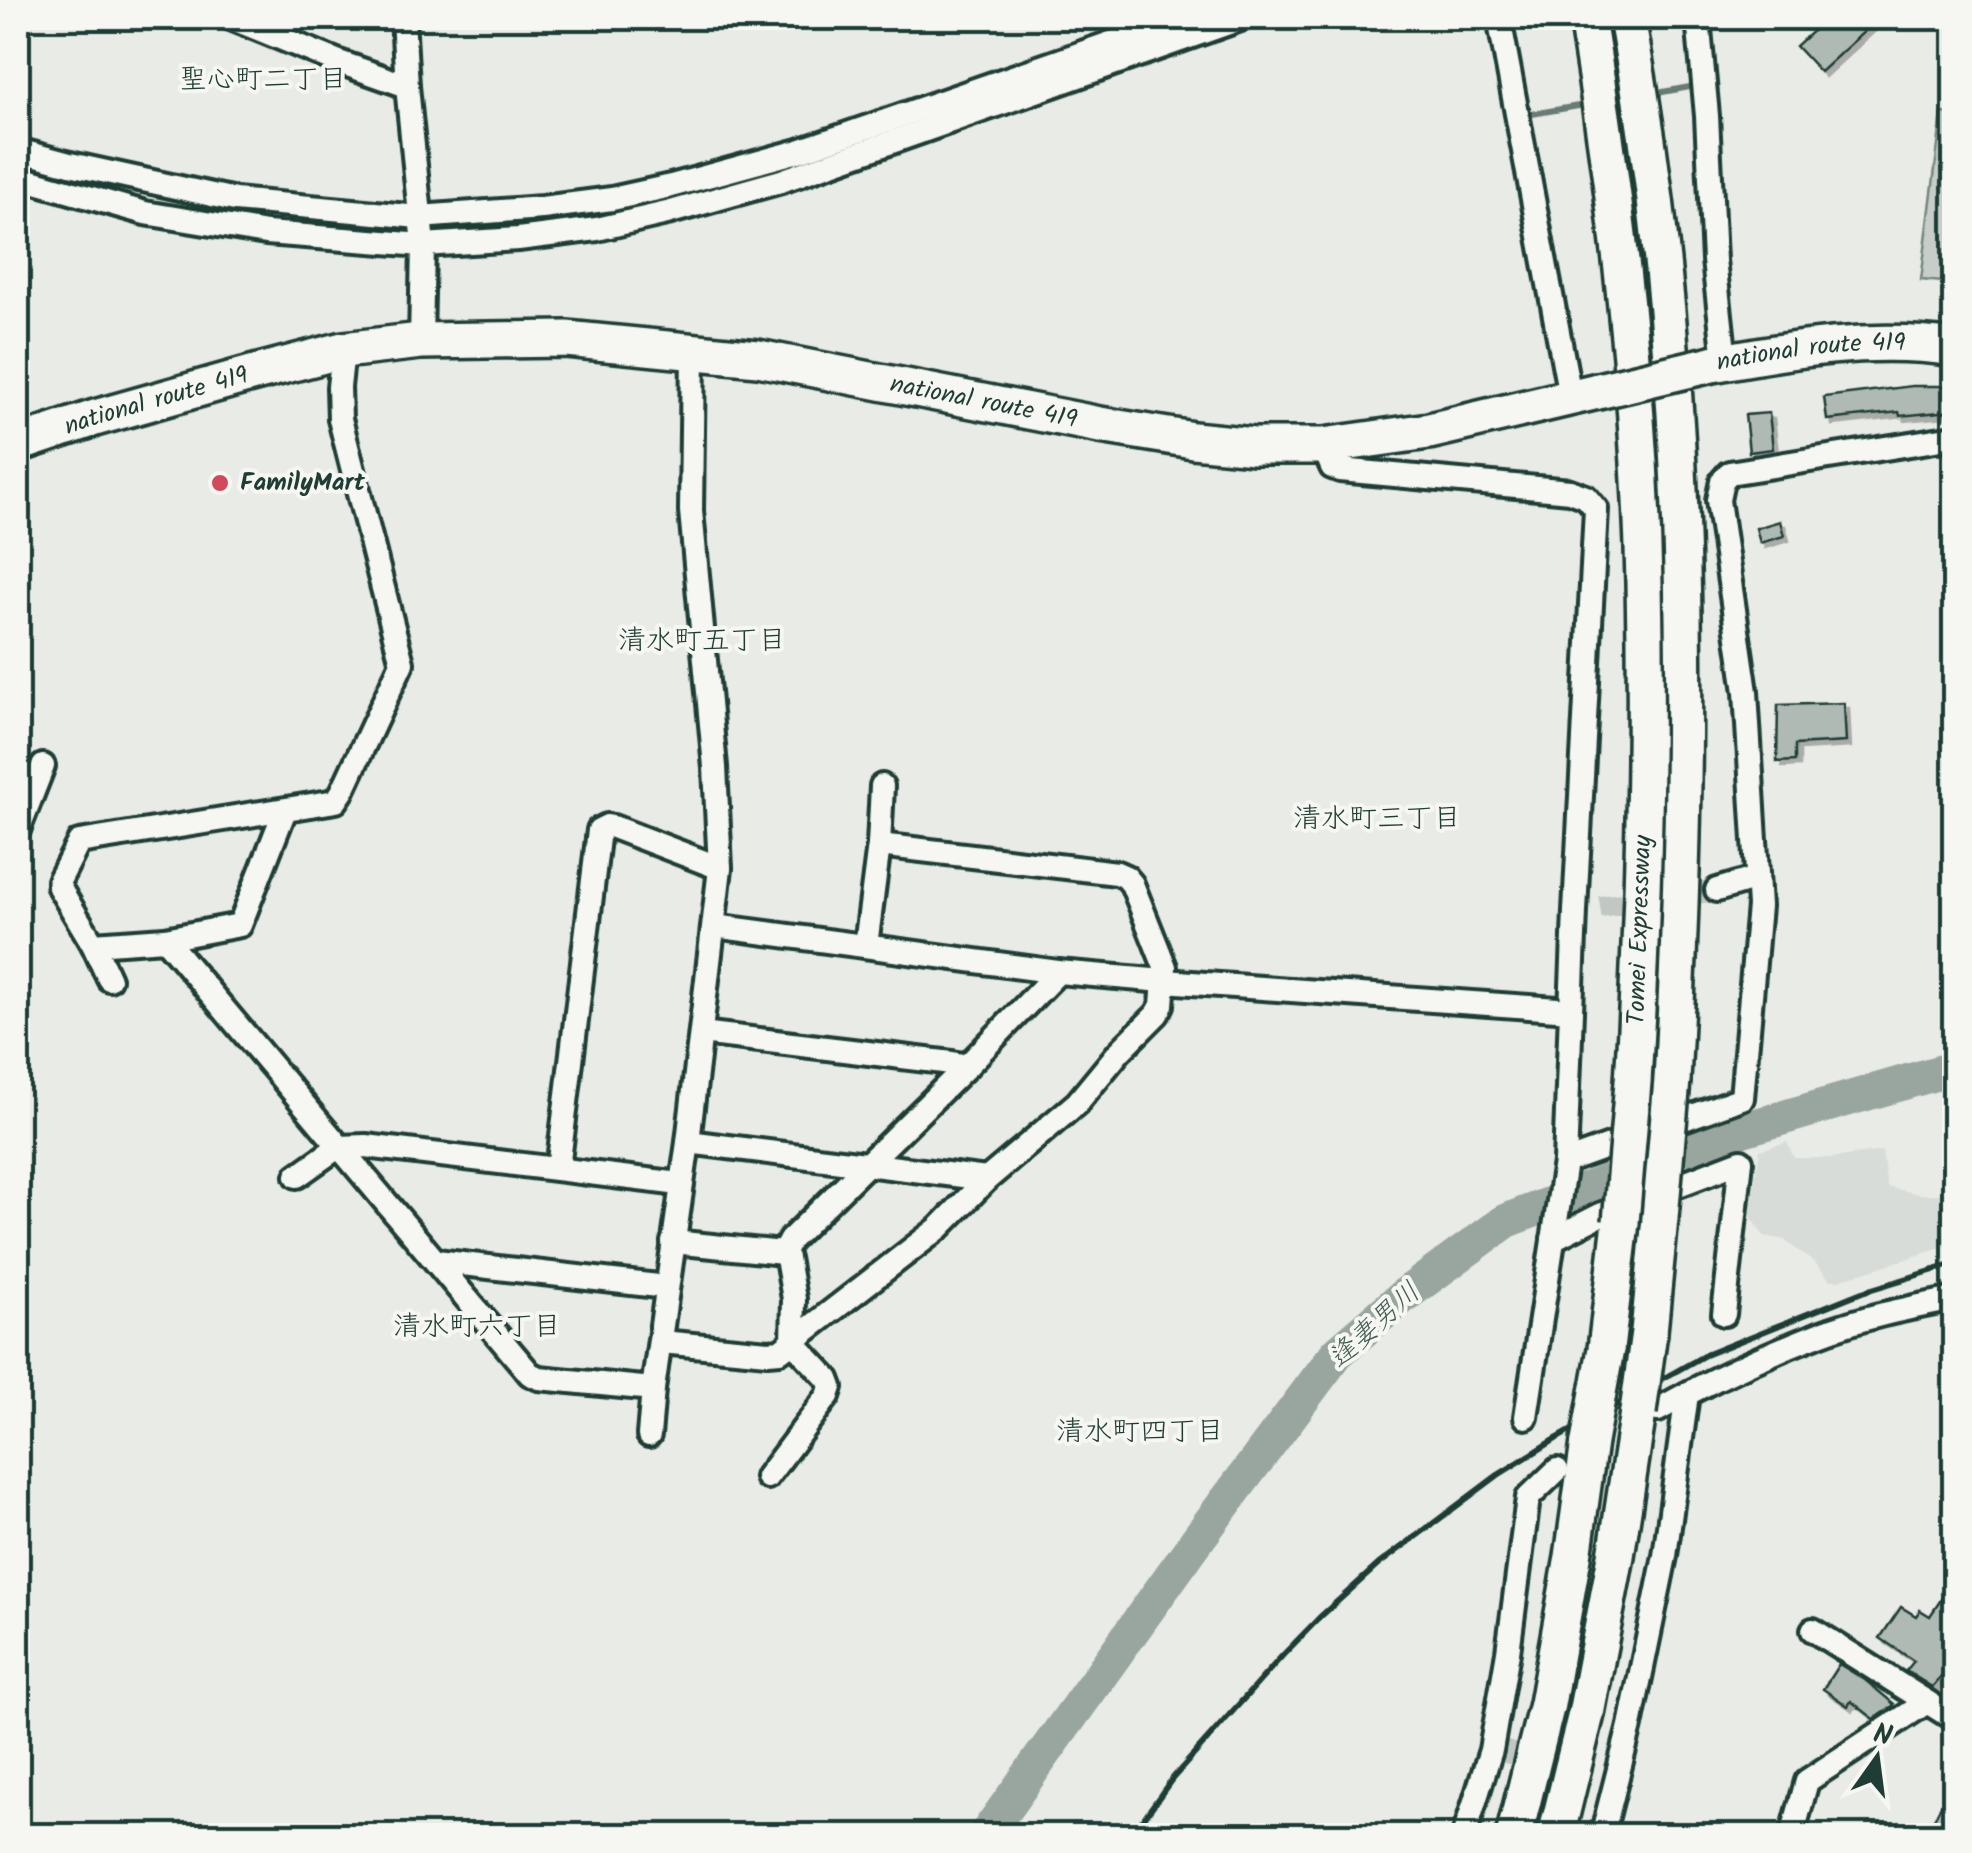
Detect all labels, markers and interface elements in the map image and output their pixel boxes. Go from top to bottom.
district label: 聖心町二丁目 [179,58,347,103]
street label: national route 419 [1713,323,1906,383]
street label: national route 419 [59,356,253,447]
street label: national route 419 [887,364,1081,440]
place label: FamilyMart [240,463,366,503]
marker: FamilyMart [209,472,231,494]
district label: 清水町五丁目 [618,619,786,664]
district label: 清水町三丁目 [1293,797,1461,842]
street label: Tomei Expressway [1617,834,1663,1026]
water label: 逢妻男川 [1318,1272,1432,1380]
district label: 清水町六丁目 [393,1305,561,1350]
district label: 清水町四丁目 [1056,1410,1224,1455]
north arrow [1827,1708,1927,1808]
text: N [1868,1712,1897,1760]

